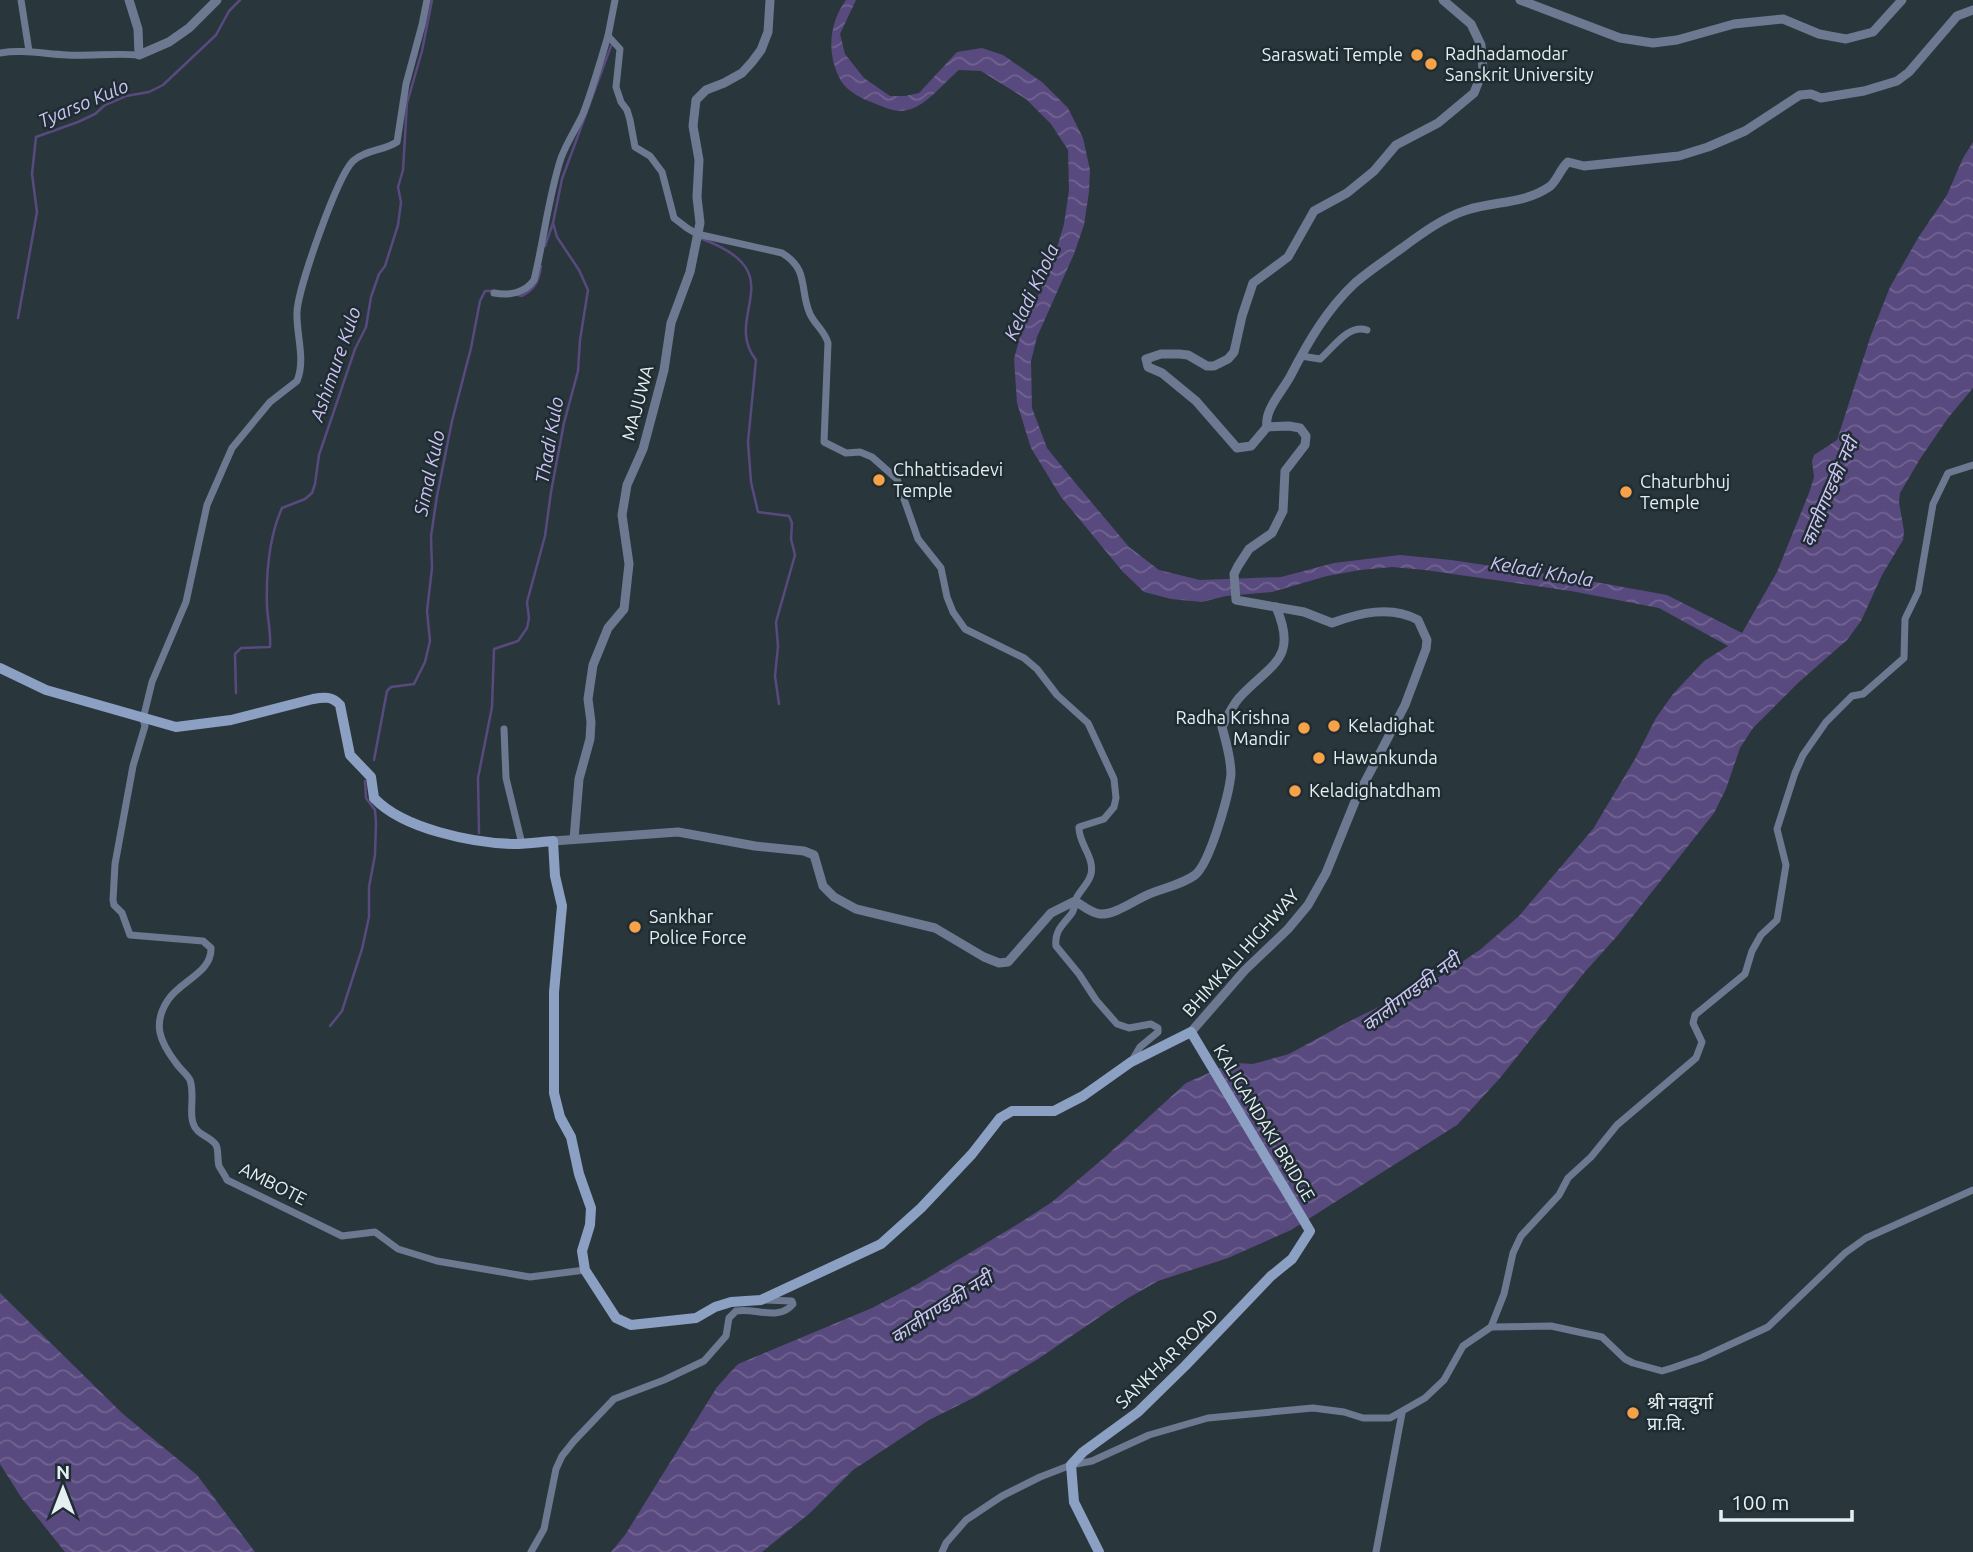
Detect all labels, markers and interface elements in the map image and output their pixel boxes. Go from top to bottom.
place label: Radhadamodar Sanskrit University [1445,43,1594,84]
place label: Saraswati Temple [1262,44,1403,64]
marker: Saraswati Temple [1409,47,1425,63]
marker: Radhadamodar Sanskrit University [1423,56,1439,72]
water label: Tyarso Kulo [35,74,131,132]
water label: Keladi Khola [999,240,1063,344]
water label: Ashimure Kulo [305,304,365,425]
street label: MAJUWA [617,363,657,443]
water label: Thadi Kulo [531,395,567,485]
water label: Simal Kulo [409,428,449,519]
water label: कालीगण्डकी नदी [1796,430,1864,550]
place label: Chhattisadevi Temple [893,459,1003,500]
place label: Chaturbhuj Temple [1640,471,1730,512]
marker: Chhattisadevi Temple [871,472,887,488]
marker: Chaturbhuj Temple [1618,484,1634,500]
water label: Keladi Khola [1489,551,1595,591]
place label: Radha Krishna Mandir [1176,707,1290,748]
place label: Keladighat [1348,715,1435,735]
marker: Keladighat [1326,718,1342,734]
marker: Radha Krishna Mandir [1296,720,1312,736]
place label: Hawankunda [1333,747,1438,767]
marker: Hawankunda [1311,750,1327,766]
place label: Keladighatdham [1309,780,1441,800]
marker: Keladighatdham [1287,783,1303,799]
street label: BHIMKALI HIGHWAY [1178,884,1303,1020]
place label: Sankhar Police Force [649,906,747,947]
marker: Sankhar Police Force [627,919,643,935]
water label: कालीगण्डकी नदी [1358,946,1467,1036]
street label: KALIGANDAKI BRIDGE [1210,1040,1320,1205]
street label: AMBOTE [237,1158,310,1208]
water label: कालीगण्डकी नदी [886,1264,999,1348]
street label: SANKHAR ROAD [1111,1305,1221,1412]
place label: श्री नवदुर्गा प्रा.वि. [1647,1392,1714,1433]
marker: श्री नवदुर्गा प्रा.वि. [1625,1405,1641,1421]
north arrow [28,1454,98,1524]
text: N [56,1461,70,1483]
scale bar [1721,1478,1852,1522]
text: 100 m [1731,1490,1789,1514]

